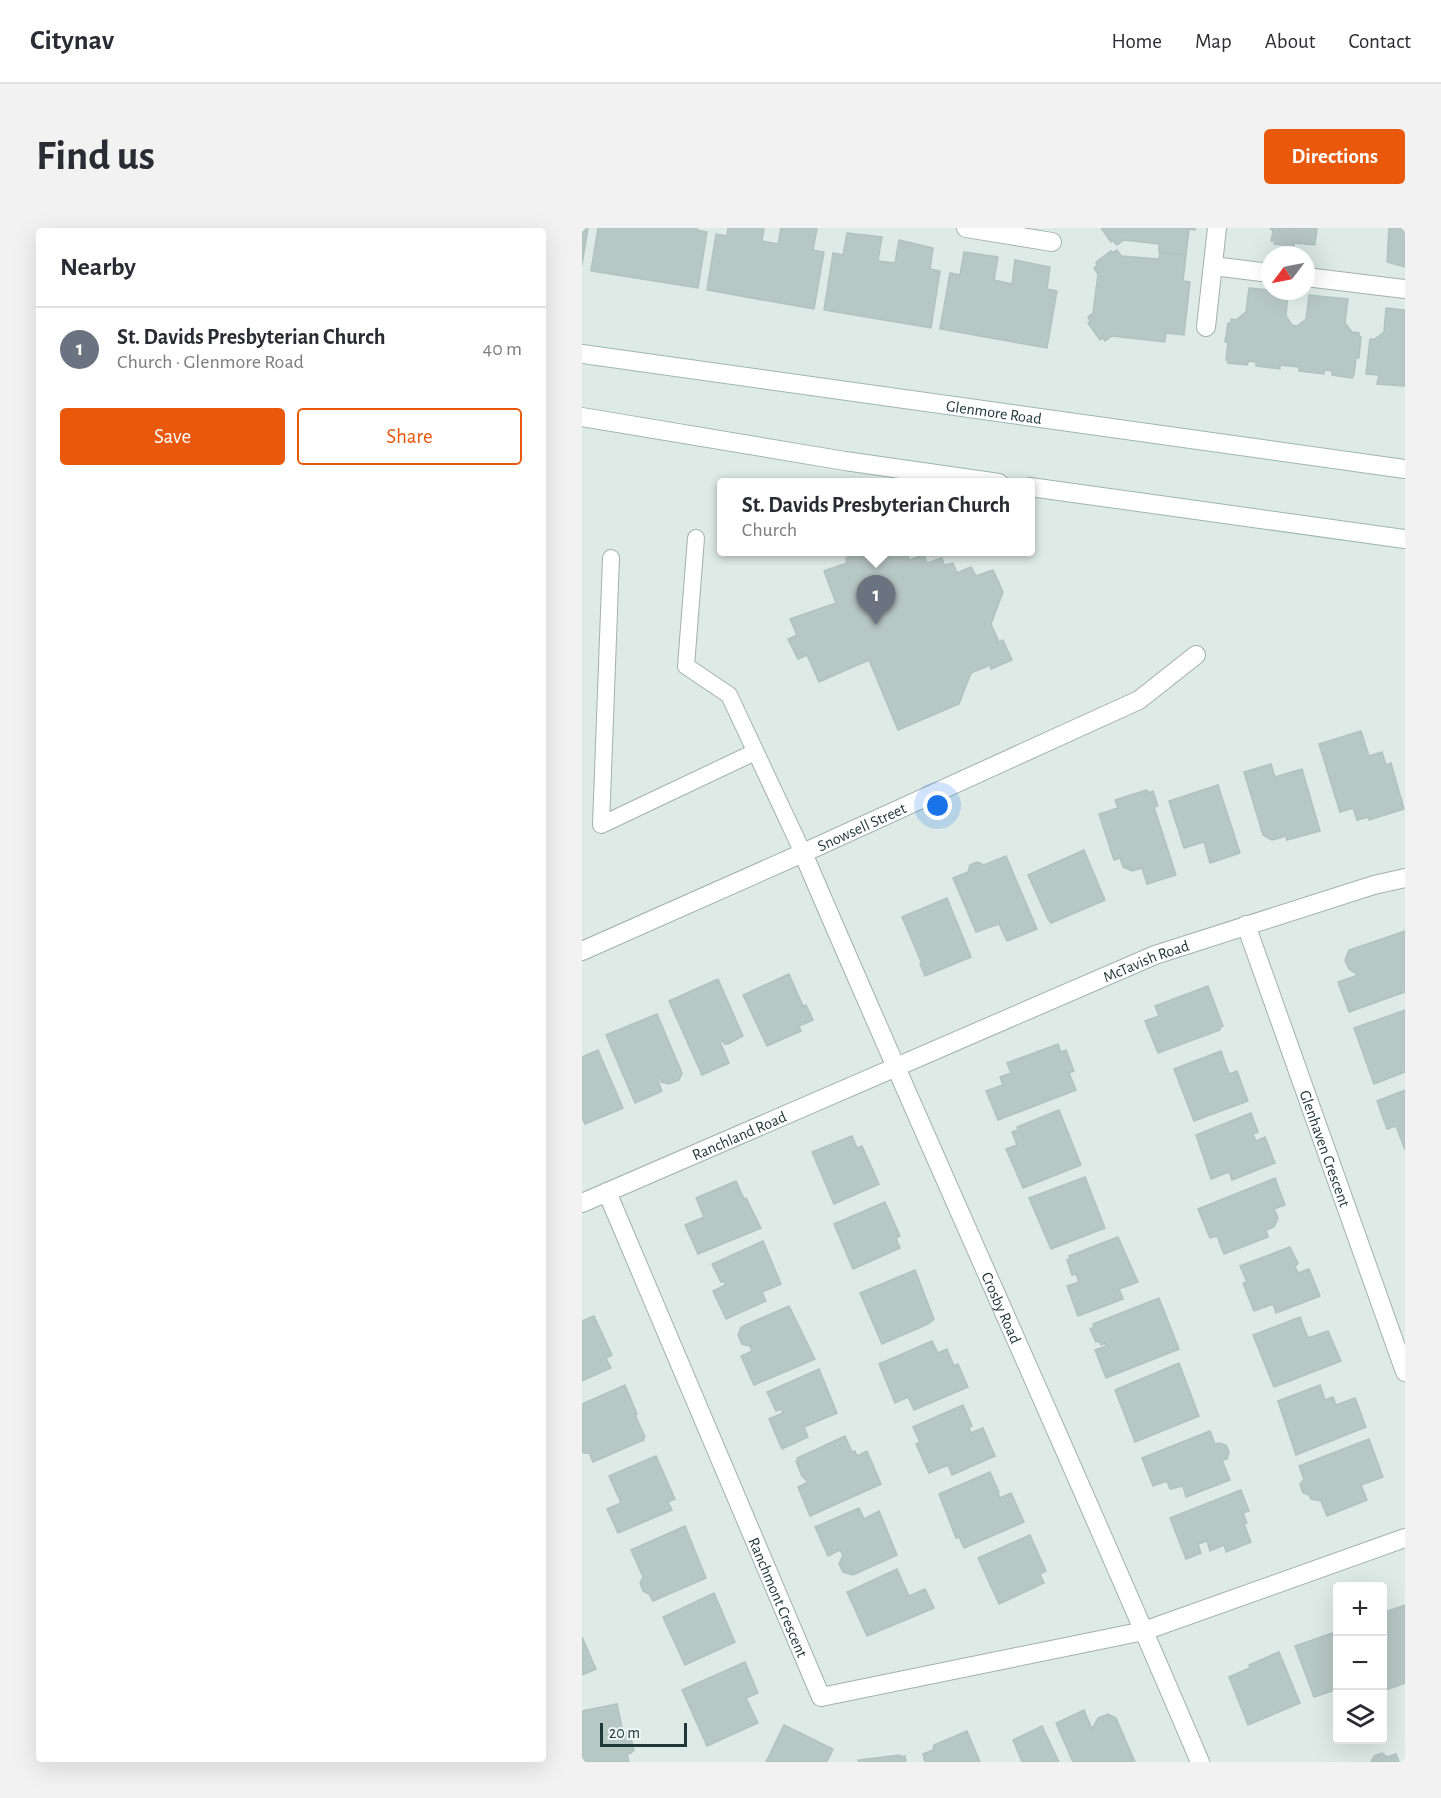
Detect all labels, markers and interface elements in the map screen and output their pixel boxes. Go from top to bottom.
text: Citynav [30,27,114,55]
text: Home [1111,31,1162,52]
text: Map [1195,31,1232,52]
text: About [1265,31,1315,52]
text: Contact [1348,31,1411,52]
button: Directions [1264,129,1405,184]
text: Find us [36,135,155,177]
north arrow [1261,246,1315,300]
text: Nearby [60,254,136,280]
text: St. Davids Presbyterian Church [117,326,385,348]
text: 1 [76,339,83,359]
text: 40 m [483,339,522,359]
text: Church · Glenmore Road [117,352,304,372]
street label: Glenmore Road [945,398,1043,427]
button: Save [60,408,285,465]
button: Share [297,408,522,465]
popup [717,478,1035,556]
text: St. Davids Presbyterian Church [742,494,1010,516]
text: Church [742,520,797,540]
pin: 1 [856,576,896,625]
your location [923,791,952,820]
street label: Snowsell Street [815,800,909,854]
street label: McTavish Road [1101,938,1191,985]
street label: Glenhaven Crescent [1296,1088,1353,1209]
street label: Ranchland Road [690,1109,789,1163]
street label: Crosby Road [978,1270,1024,1346]
street label: Ranchmont Crescent [745,1535,810,1660]
map controls [1333,1582,1387,1744]
button: + [1333,1582,1387,1636]
button: − [1333,1636,1387,1690]
button: layers [1333,1690,1387,1744]
scale bar [600,1720,687,1748]
text: 20 m [609,1725,640,1741]

